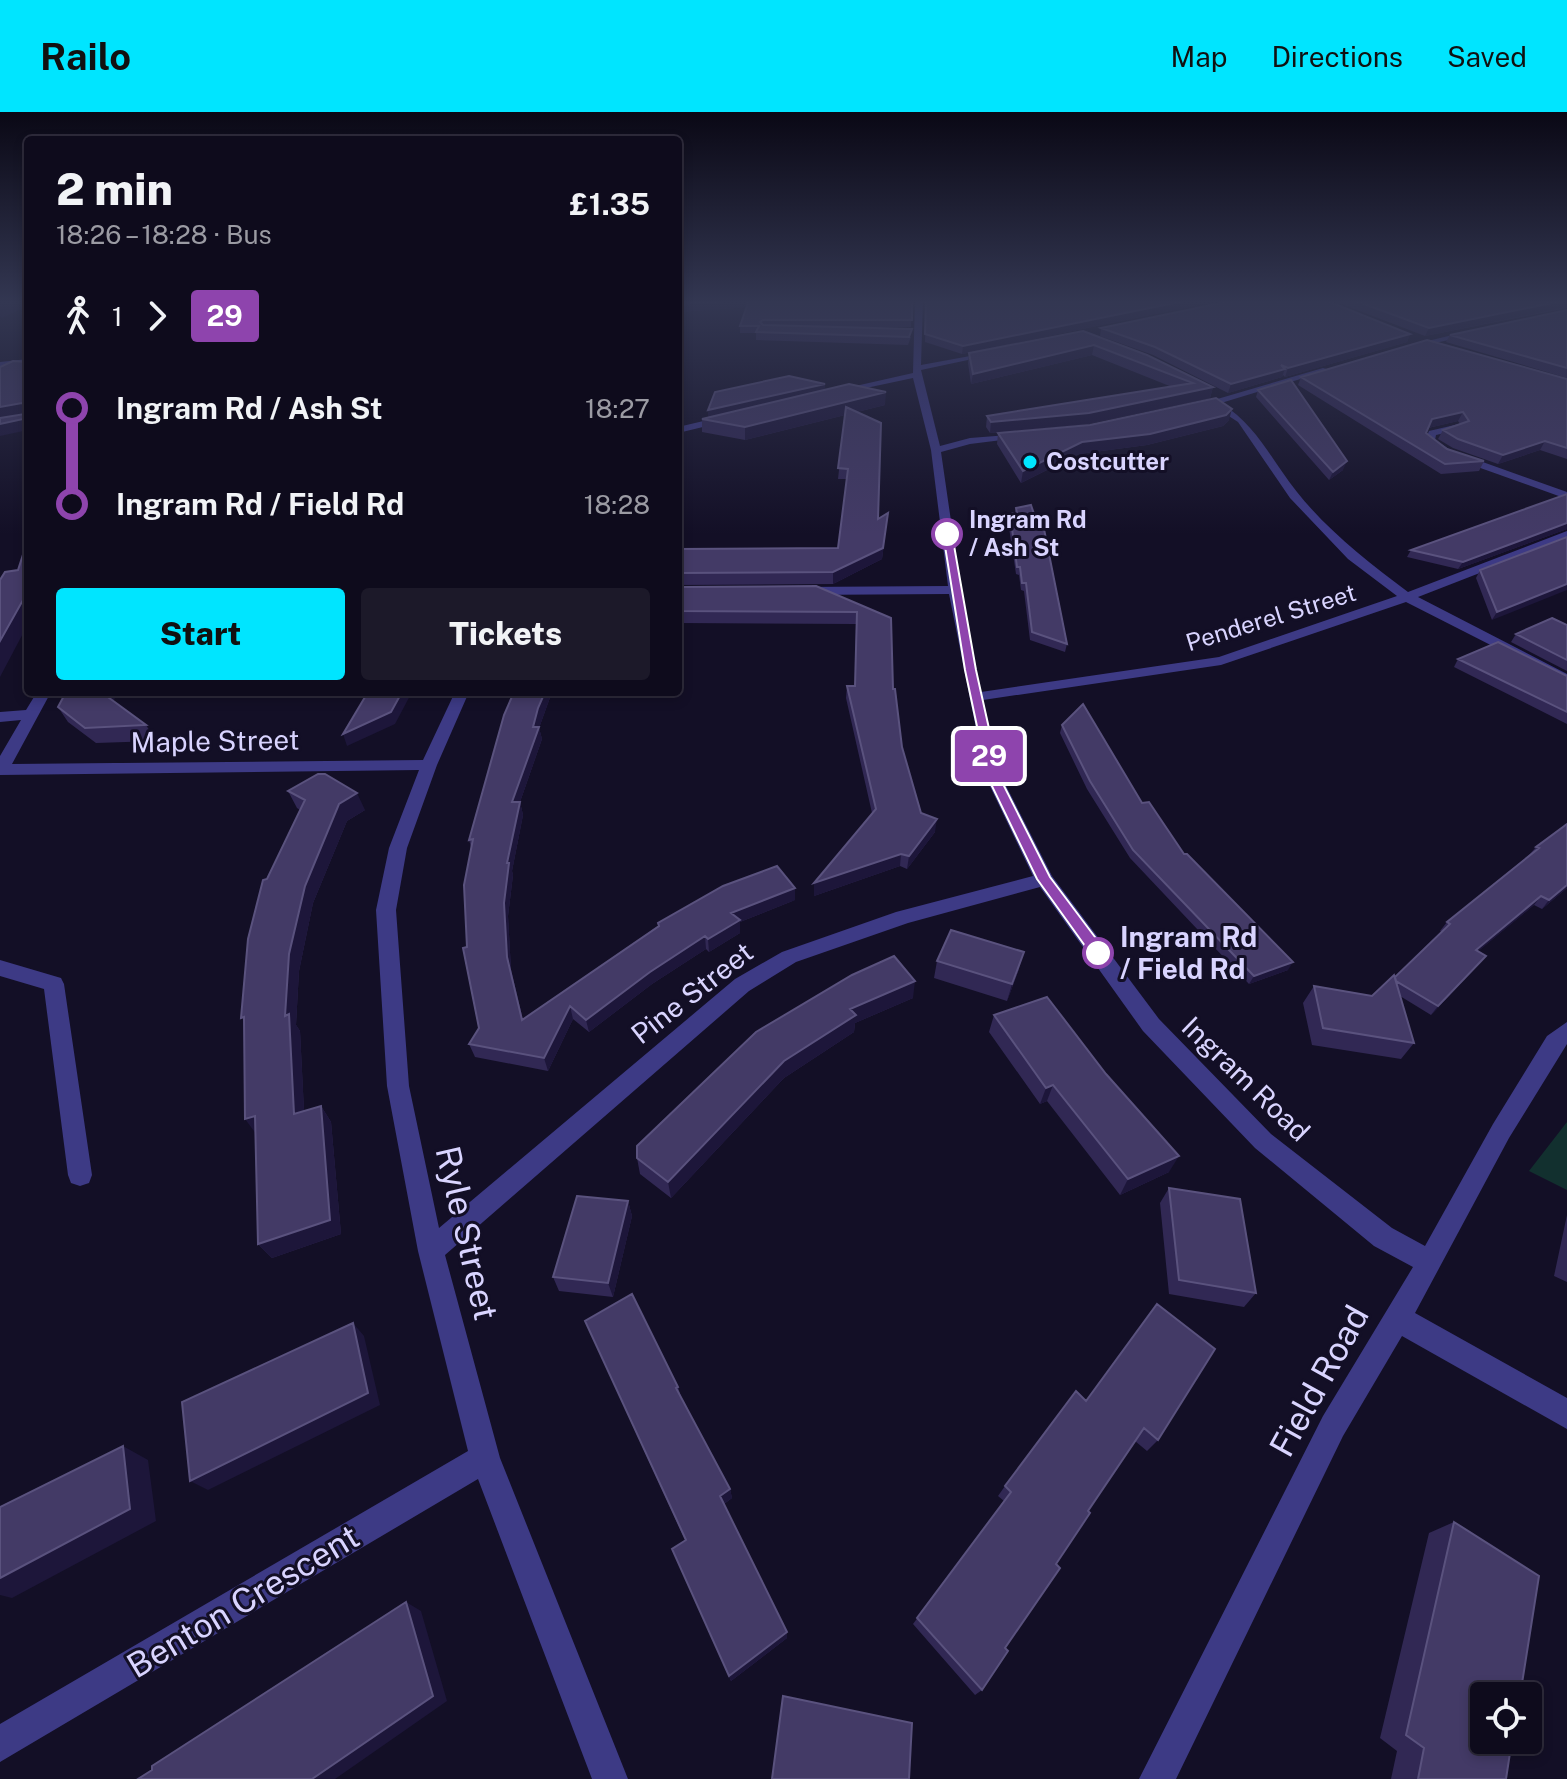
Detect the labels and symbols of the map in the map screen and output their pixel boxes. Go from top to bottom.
place label: Costcutter [1046,447,1169,475]
marker: Costcutter [1021,453,1039,471]
place label: Ingram Rd / Ash St [969,505,1087,561]
marker: Ingram Rd / Ash St [932,519,962,549]
street label: Penderel Street [1182,578,1359,656]
street label: Maple Street [130,723,300,758]
line badge: 29 [953,730,1025,782]
place label: Ingram Rd / Field Rd [1120,920,1257,985]
street label: Pine Street [624,935,759,1050]
marker: Ingram Rd / Field Rd [1083,938,1113,968]
street label: Ingram Road [1176,1010,1317,1148]
street label: Ryle Street [428,1142,506,1324]
street label: Field Road [1261,1299,1377,1463]
street label: Benton Crescent [120,1516,366,1686]

